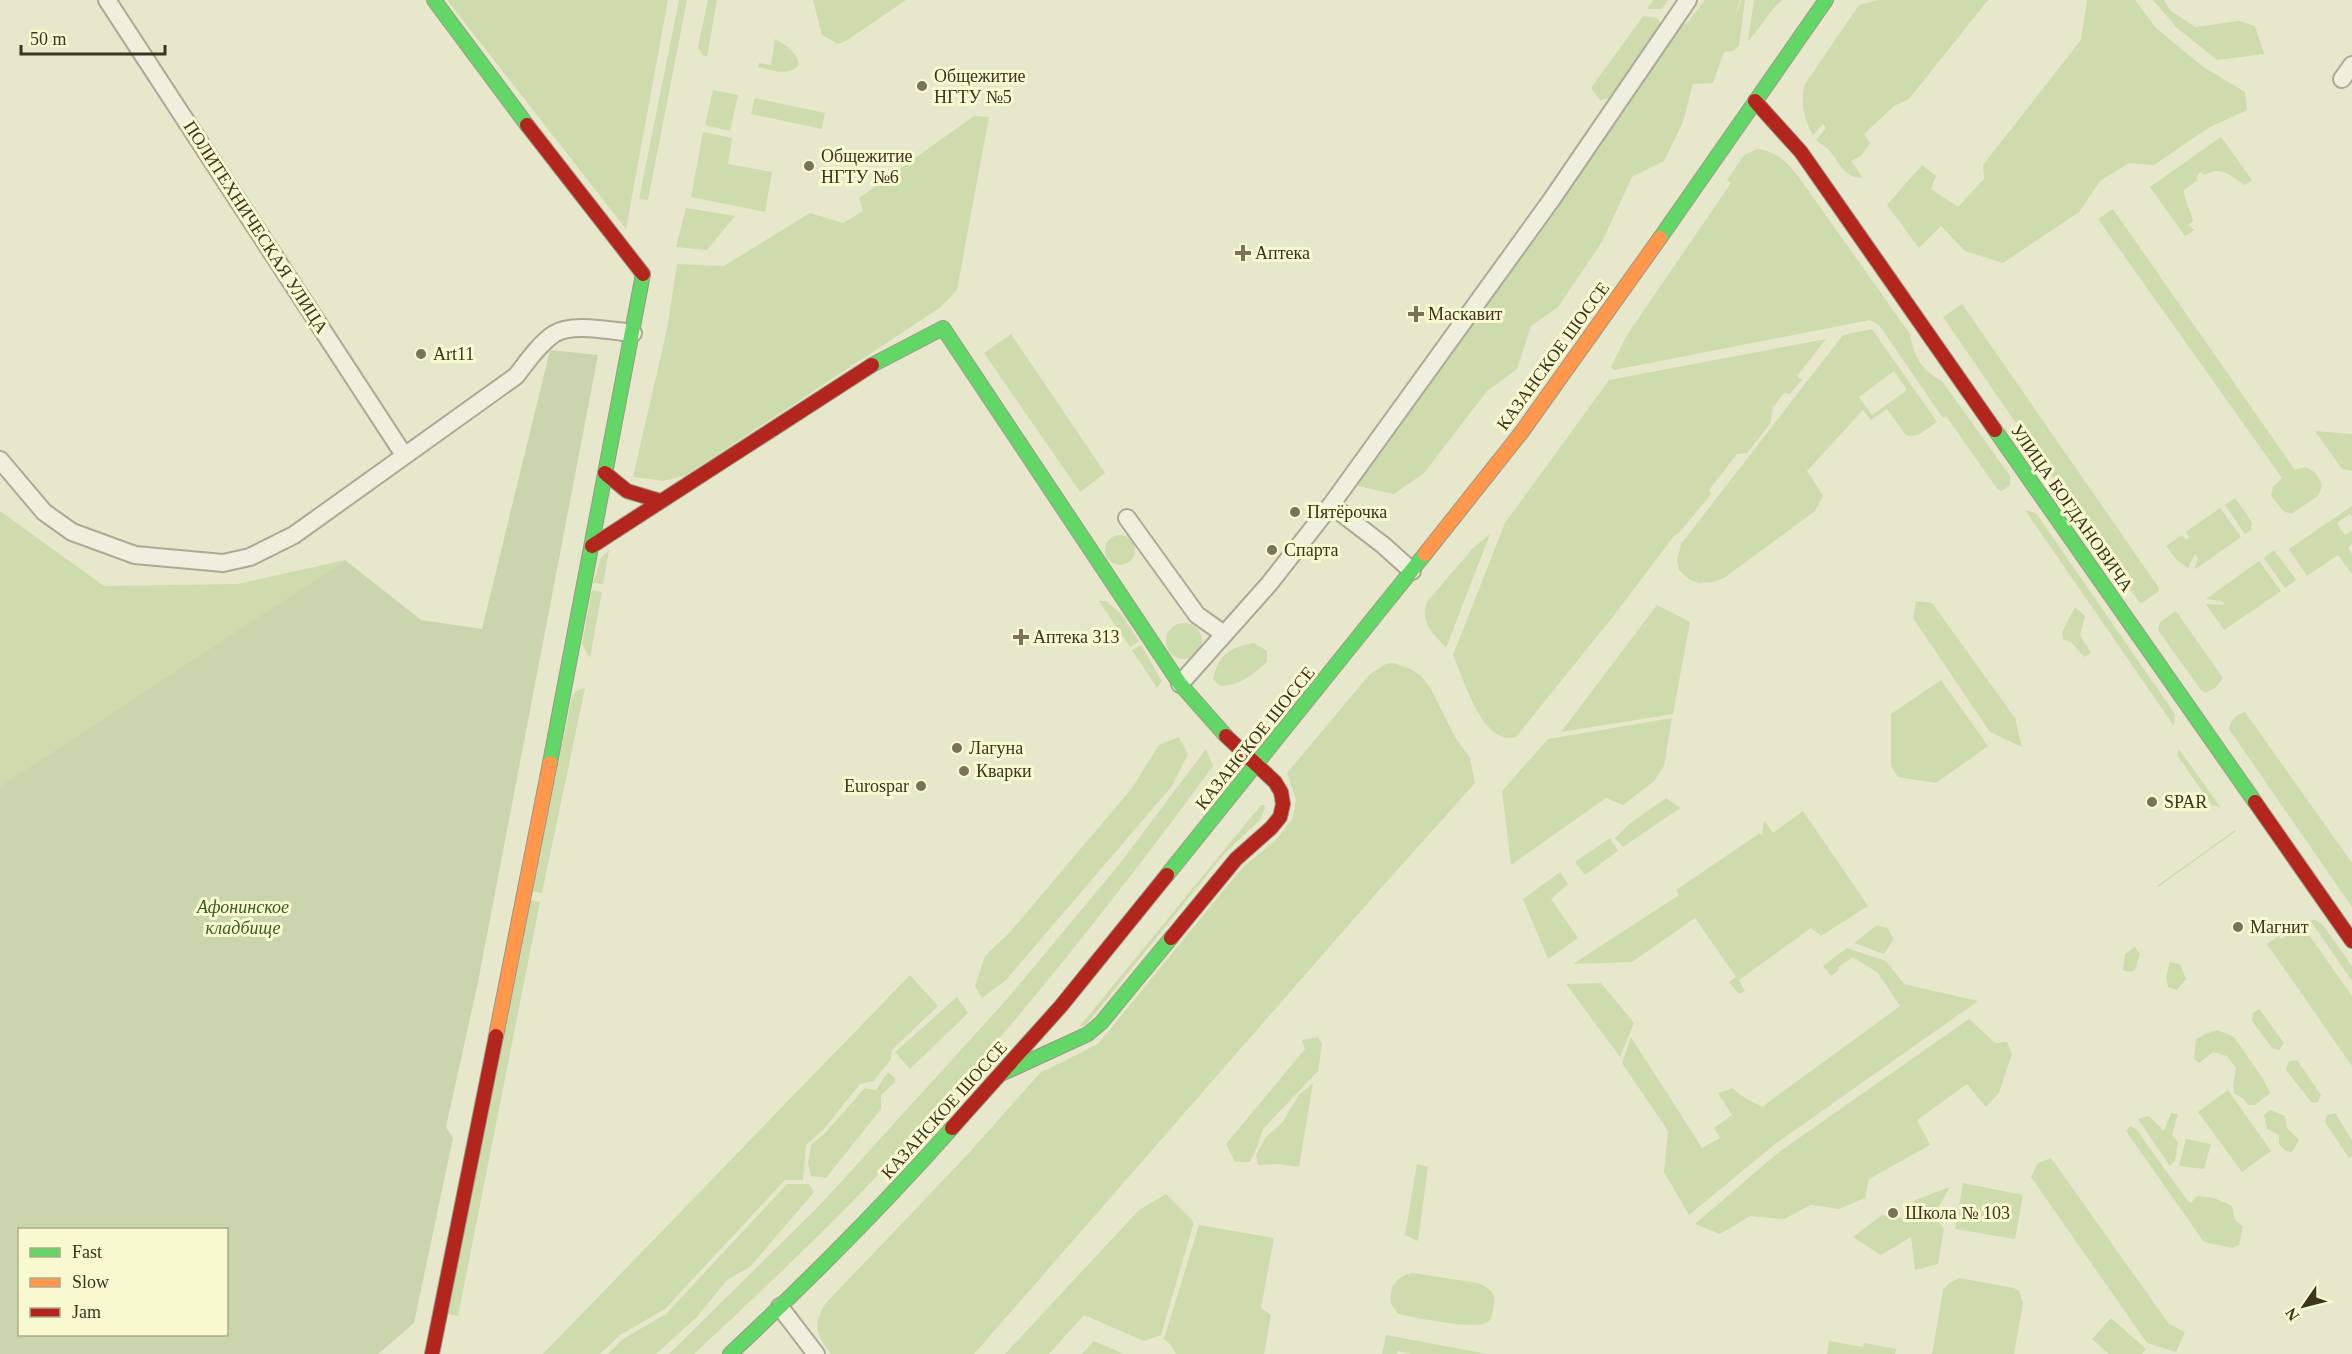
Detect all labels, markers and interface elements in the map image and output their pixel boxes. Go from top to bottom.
scale bar [21,18,165,56]
text: 50 m [30,29,67,49]
place label: Общежитие НГТУ №5 [934,66,1026,107]
marker: Общежитие НГТУ №5 [915,79,929,93]
street label: ПОЛИТЕХНИЧЕСКАЯ УЛИЦА [180,117,332,337]
place label: Общежитие НГТУ №6 [821,146,913,187]
marker: Общежитие НГТУ №6 [802,159,816,173]
place label: Аптека [1255,243,1310,263]
marker: Аптека [1236,246,1250,260]
street label: КАЗАНСКОЕ ШОССЕ [1493,278,1613,434]
place label: Маскавит [1428,304,1503,324]
marker: Маскавит [1409,307,1423,321]
place label: Art11 [433,344,474,364]
marker: Art11 [414,347,428,361]
street label: УЛИЦА БОГДАНОВИЧА [2007,421,2137,595]
place label: Пятёрочка [1307,502,1387,522]
marker: Пятёрочка [1288,505,1302,519]
place label: Спарта [1284,540,1338,560]
marker: Спарта [1265,543,1279,557]
place label: Аптека 313 [1033,627,1119,647]
marker: Аптека 313 [1014,630,1028,644]
street label: КАЗАНСКОЕ ШОССЕ [1191,663,1319,813]
place label: Лагуна [969,738,1023,758]
marker: Лагуна [950,741,964,755]
place label: Кварки [976,761,1032,781]
marker: Кварки [957,764,971,778]
place label: Eurospar [844,776,909,796]
marker: Eurospar [914,779,928,793]
place label: SPAR [2164,792,2207,812]
marker: SPAR [2145,795,2159,809]
park label: Афонинское кладбище [196,897,289,938]
place label: Магнит [2250,917,2309,937]
marker: Магнит [2231,920,2245,934]
street label: КАЗАНСКОЕ ШОССЕ [877,1037,1011,1183]
place label: Школа № 103 [1905,1203,2010,1223]
marker: Школа № 103 [1886,1206,1900,1220]
legend [18,1228,228,1336]
text: Fast [72,1242,102,1262]
text: Slow [72,1272,109,1292]
north arrow [2274,1276,2334,1336]
text: Jam [72,1302,101,1322]
text: N [2282,1304,2302,1324]

